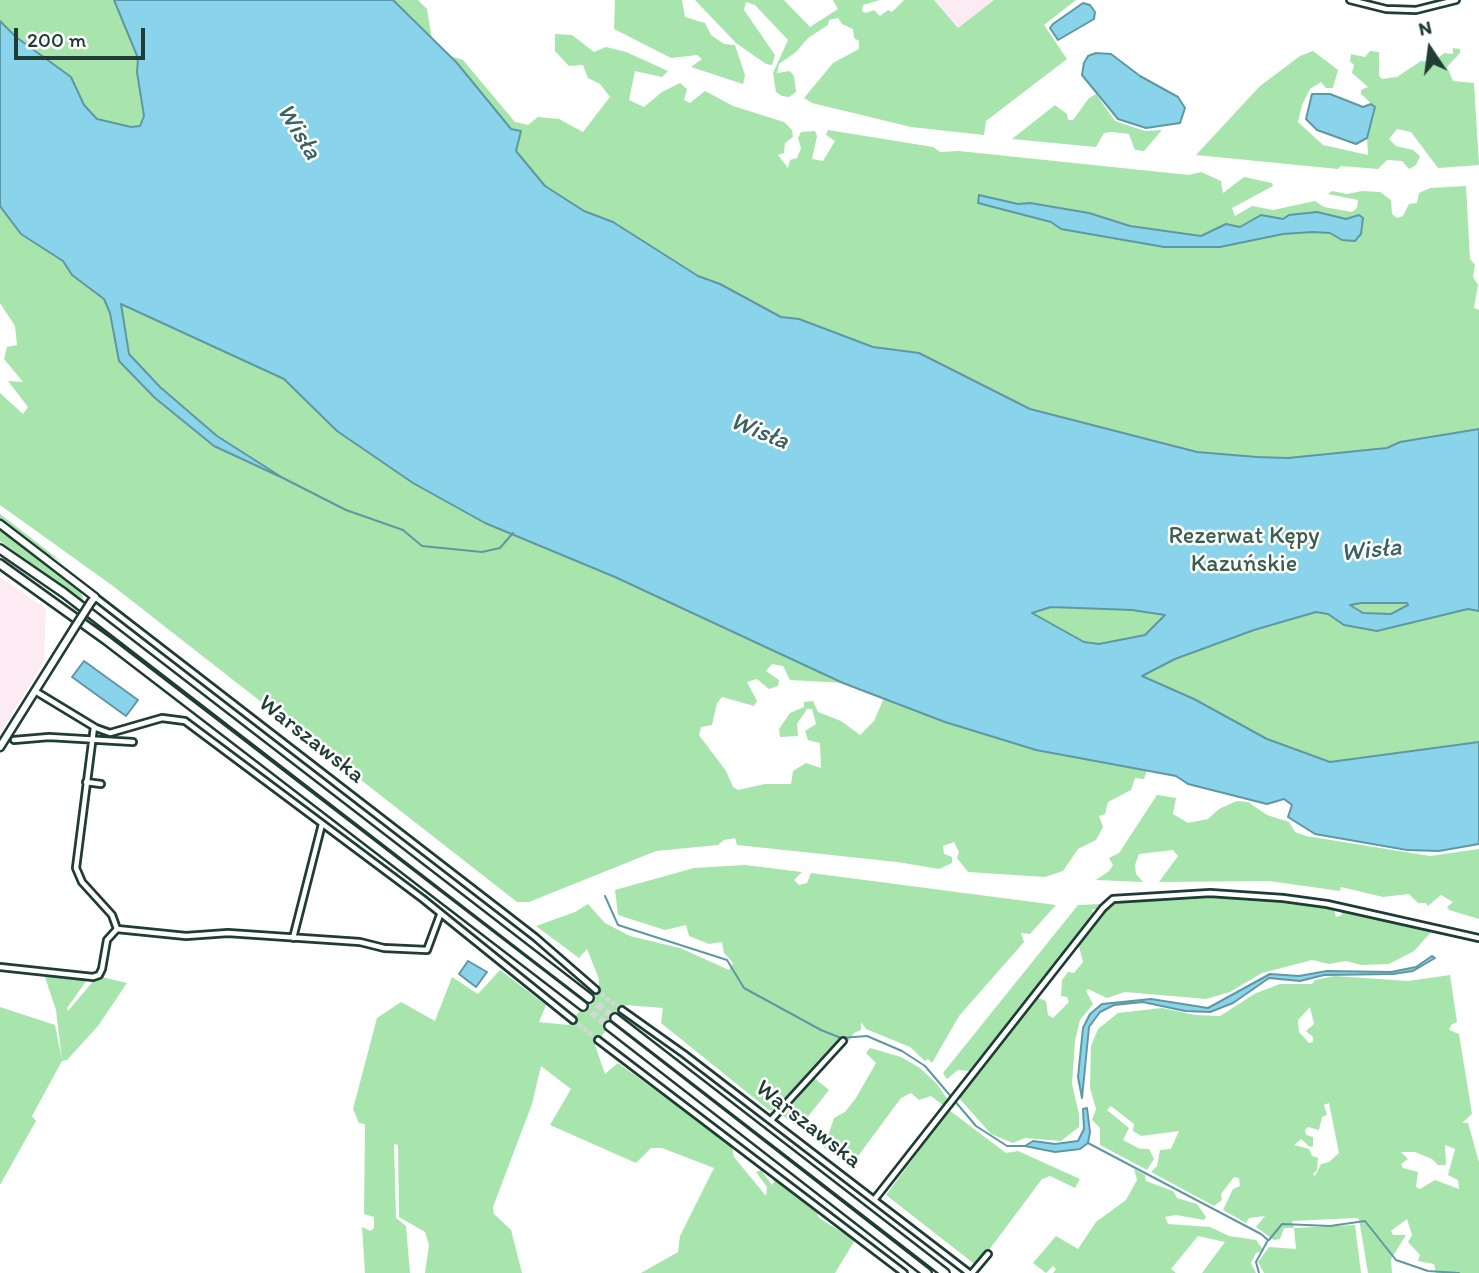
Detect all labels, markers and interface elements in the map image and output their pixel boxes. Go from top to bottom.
scale bar [18,14,149,58]
north arrow [1395,14,1465,84]
text: N [1416,15,1434,41]
text: 200 m [27,27,86,52]
water label: Wisła [269,98,327,166]
water label: Wisła [725,406,793,458]
park label: Rezerwat Kępy Kazuńskie [1168,523,1320,579]
water label: Wisła [1339,532,1403,570]
street label: Warszawska [252,689,370,791]
street label: Warszawska [749,1074,867,1176]

